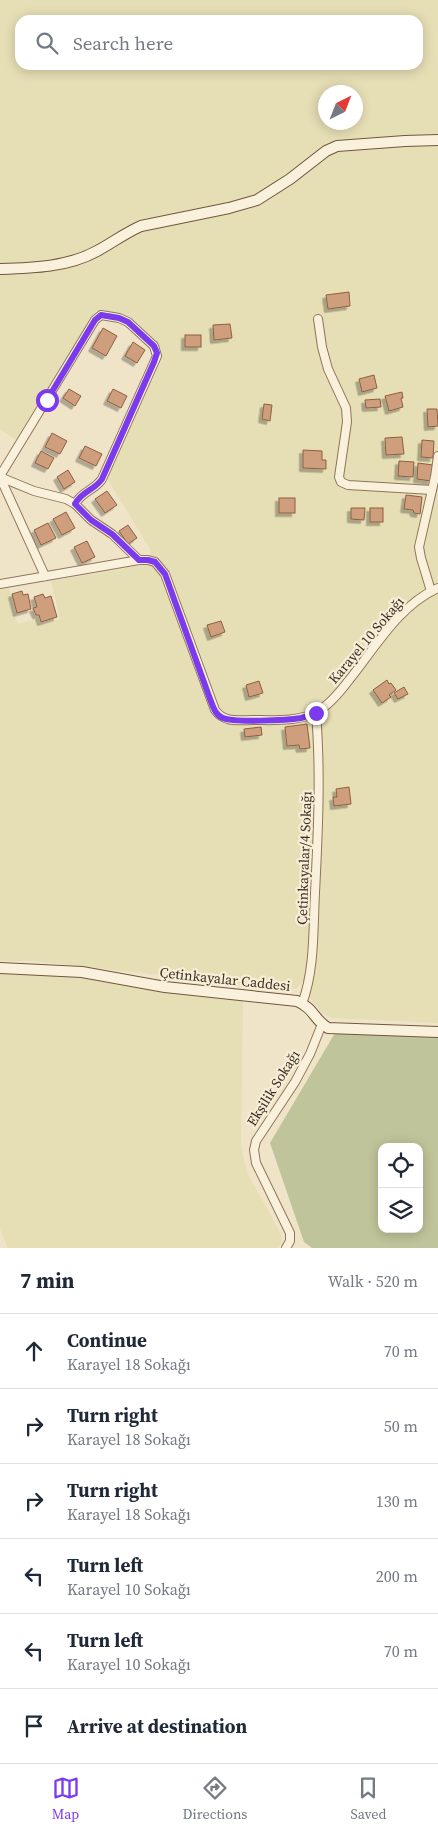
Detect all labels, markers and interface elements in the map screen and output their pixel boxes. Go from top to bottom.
search box [15,15,423,70]
icon: search [33,29,61,57]
text: Search here [73,30,173,56]
north arrow [318,85,363,130]
route start [36,389,59,412]
street label: Karayel 10 Sokağı [324,592,408,688]
route end [305,702,328,725]
street label: Çetinkayalar/4 Sokağı [292,791,316,925]
street label: Çetinkayalar Caddesi [159,962,291,996]
street label: Ekşilik Sokağı [242,1046,304,1130]
map controls [378,1143,423,1233]
button: locate [378,1143,423,1188]
button: layers [378,1188,423,1233]
text: 7 min [20,1266,75,1295]
text: Walk · 520 m [328,1270,418,1292]
text: Continue [67,1327,147,1353]
icon: ahead [20,1337,48,1365]
text: 70 m [384,1340,418,1362]
text: Karayel 18 Sokağı [67,1353,191,1375]
text: Turn right [67,1402,158,1428]
icon: right [20,1412,48,1440]
text: 50 m [384,1415,418,1437]
text: Karayel 18 Sokağı [67,1428,191,1450]
text: Turn right [67,1477,158,1503]
icon: right [20,1487,48,1515]
text: 130 m [376,1490,418,1512]
text: Karayel 18 Sokağı [67,1503,191,1525]
text: Turn left [67,1552,143,1578]
icon: left [20,1562,48,1590]
text: 200 m [376,1565,418,1587]
text: Karayel 10 Sokağı [67,1578,191,1600]
text: Turn left [67,1627,143,1653]
icon: left [20,1637,48,1665]
text: 70 m [384,1640,418,1662]
text: Karayel 10 Sokağı [67,1653,191,1675]
icon: arrive [20,1712,48,1740]
text: Arrive at destination [67,1713,247,1739]
tab: Map [52,1774,80,1824]
tab: Directions [183,1774,247,1824]
tab: Saved [351,1774,386,1824]

